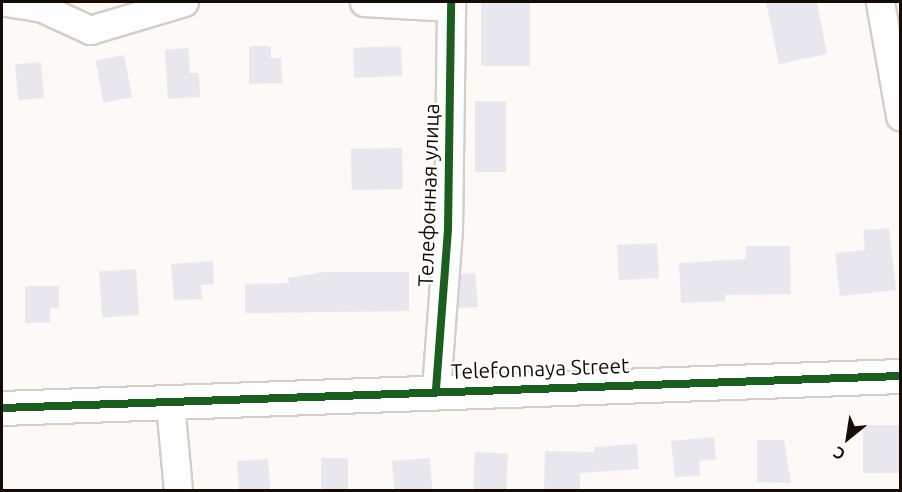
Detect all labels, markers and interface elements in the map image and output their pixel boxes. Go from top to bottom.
street label: Телефонная улица [412,103,444,287]
street label: Telefonnaya Street [450,352,630,384]
north arrow [818,408,878,468]
text: С [830,443,848,464]

